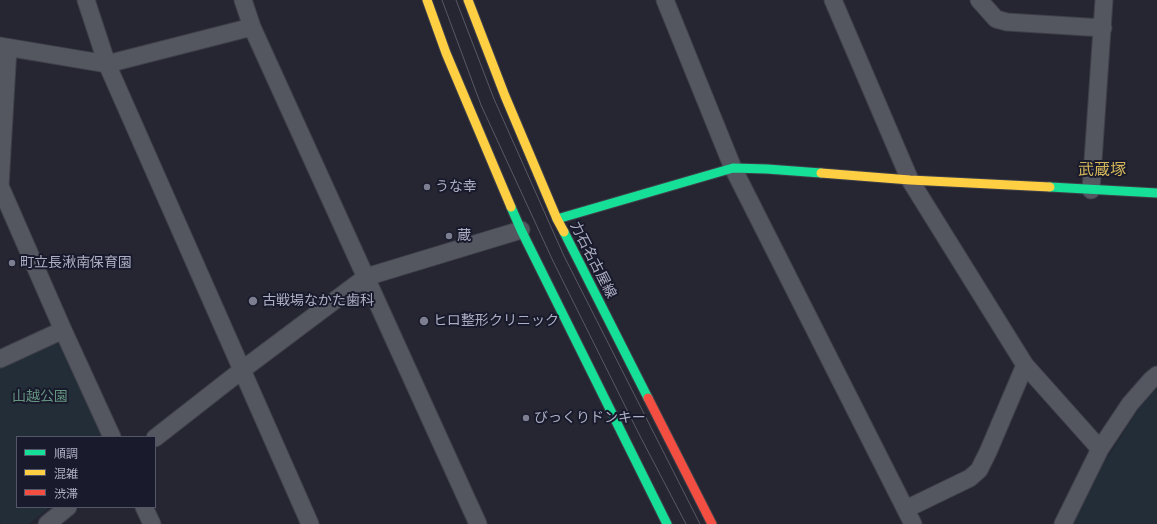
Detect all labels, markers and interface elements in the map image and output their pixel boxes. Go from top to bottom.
district label: 武蔵塚 [1078,160,1126,180]
place label: うな幸 [435,179,477,195]
marker: うな幸 [422,182,432,192]
street label: 力石名古屋線 [566,219,620,301]
place label: 蔵 [457,228,471,244]
marker: 蔵 [444,231,454,241]
place label: 町立長湫南保育園 [20,255,132,271]
marker: 町立長湫南保育園 [7,258,17,268]
place label: 古戦場なかた歯科 [262,293,374,309]
marker: 古戦場なかた歯科 [247,295,259,307]
place label: ヒロ整形クリニック [433,313,559,329]
marker: ヒロ整形クリニック [418,315,430,327]
park label: 山越公園 [12,389,68,405]
place label: びっくりドンキー [534,410,646,426]
marker: びっくりドンキー [521,413,531,423]
legend [16,436,156,508]
text: 順調 [54,446,78,461]
text: 混雑 [54,466,78,481]
text: 渋滞 [54,486,78,501]

